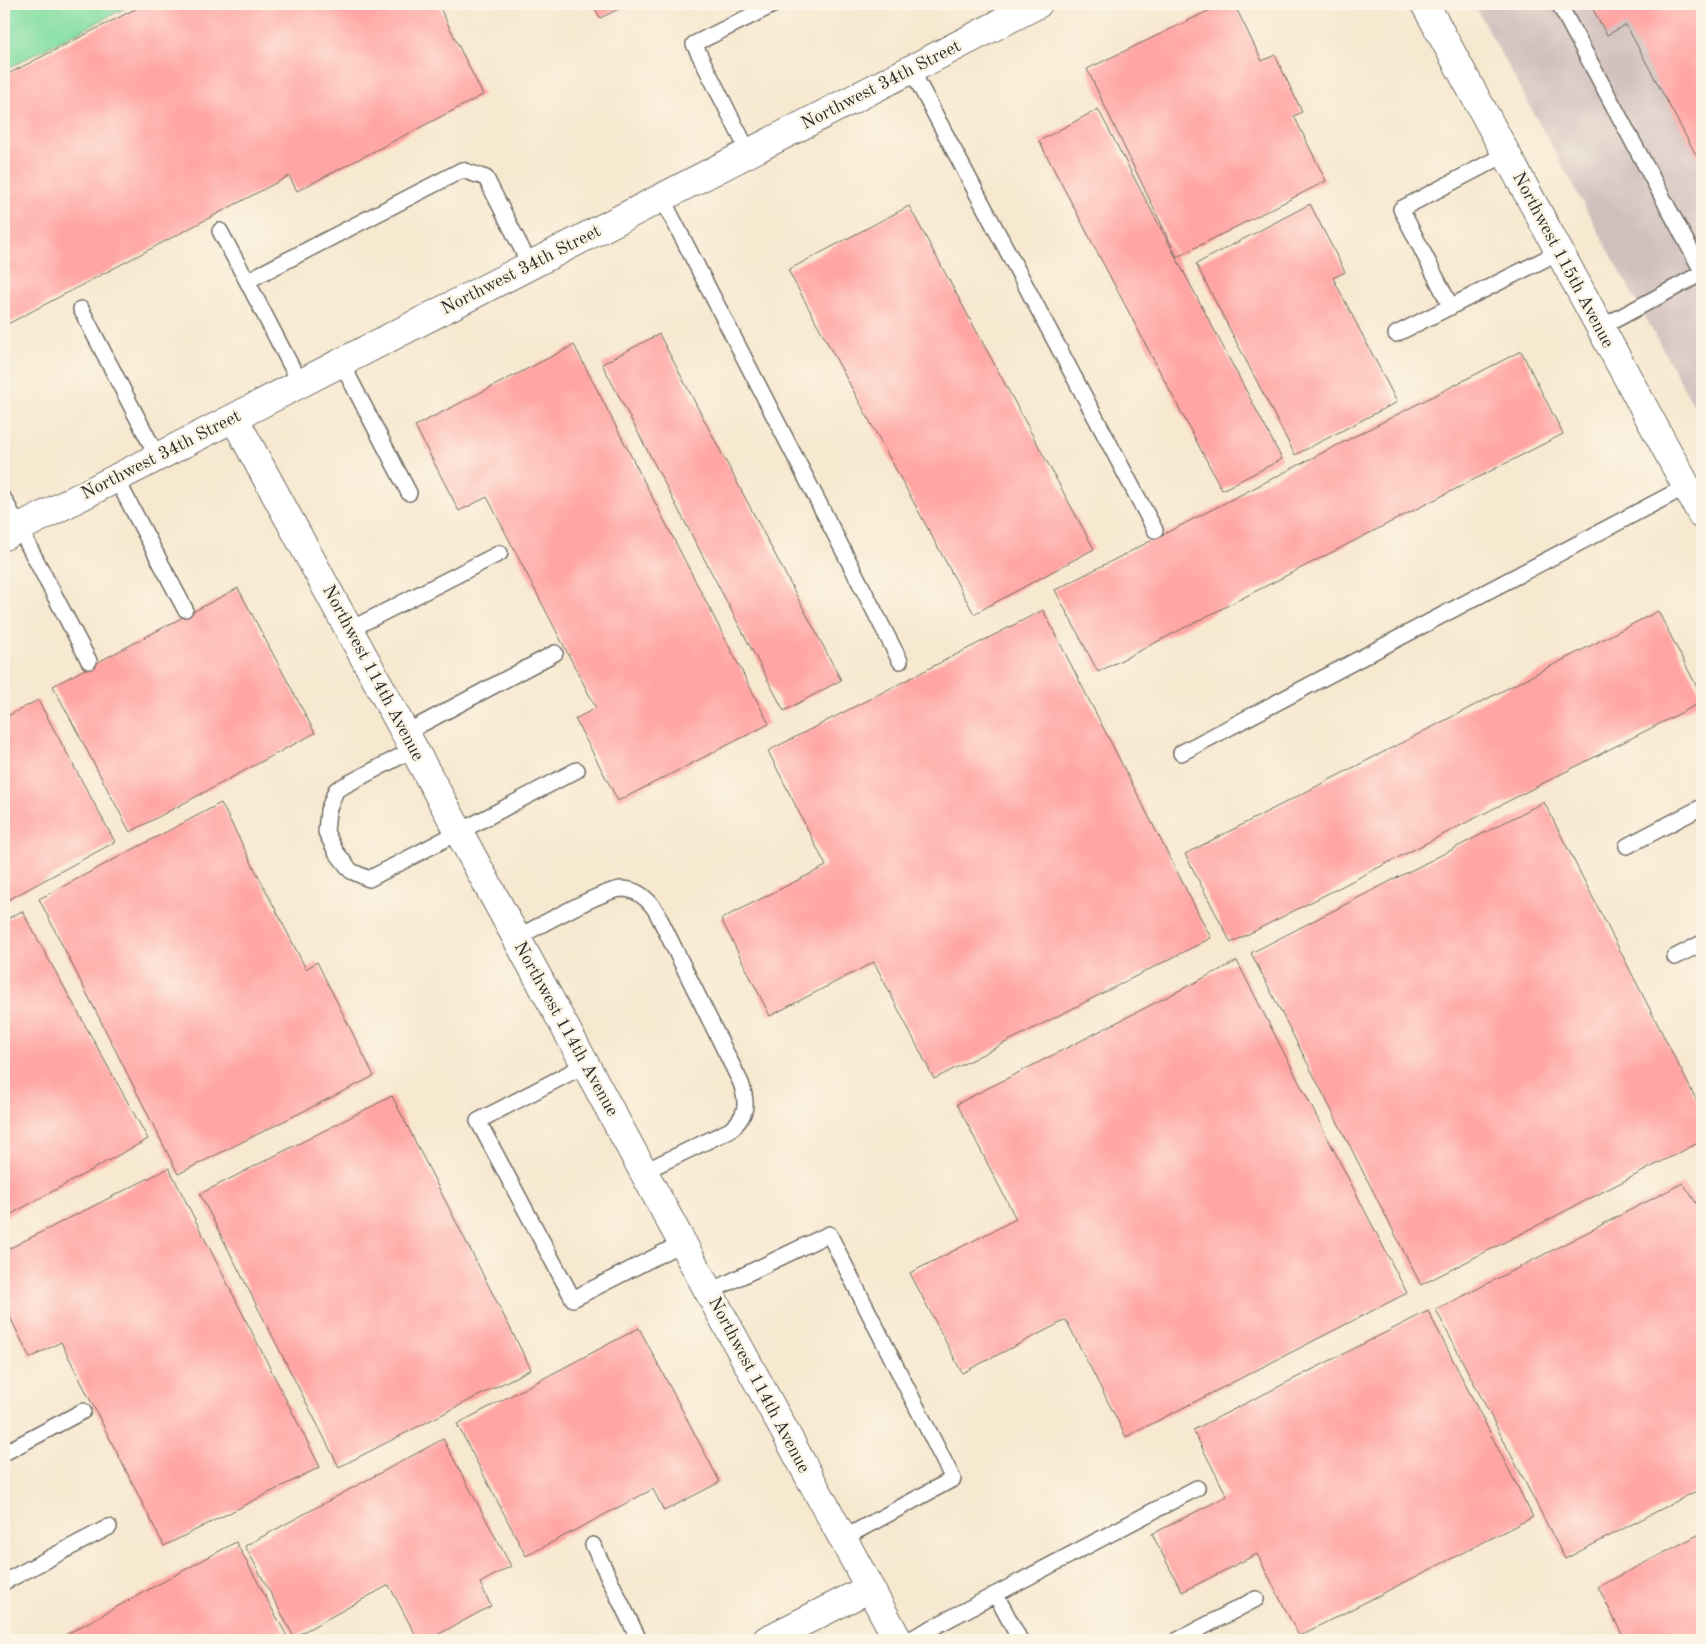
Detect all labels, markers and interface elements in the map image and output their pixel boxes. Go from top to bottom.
street label: Northwest 34th Street [798,37,964,133]
street label: Northwest 115th Avenue [1509,169,1617,351]
street label: Northwest 34th Street [438,222,604,318]
street label: Northwest 34th Street [78,407,244,503]
street label: Northwest 114th Avenue [319,582,427,764]
street label: Northwest 114th Avenue [511,939,621,1119]
street label: Northwest 114th Avenue [705,1294,813,1476]

